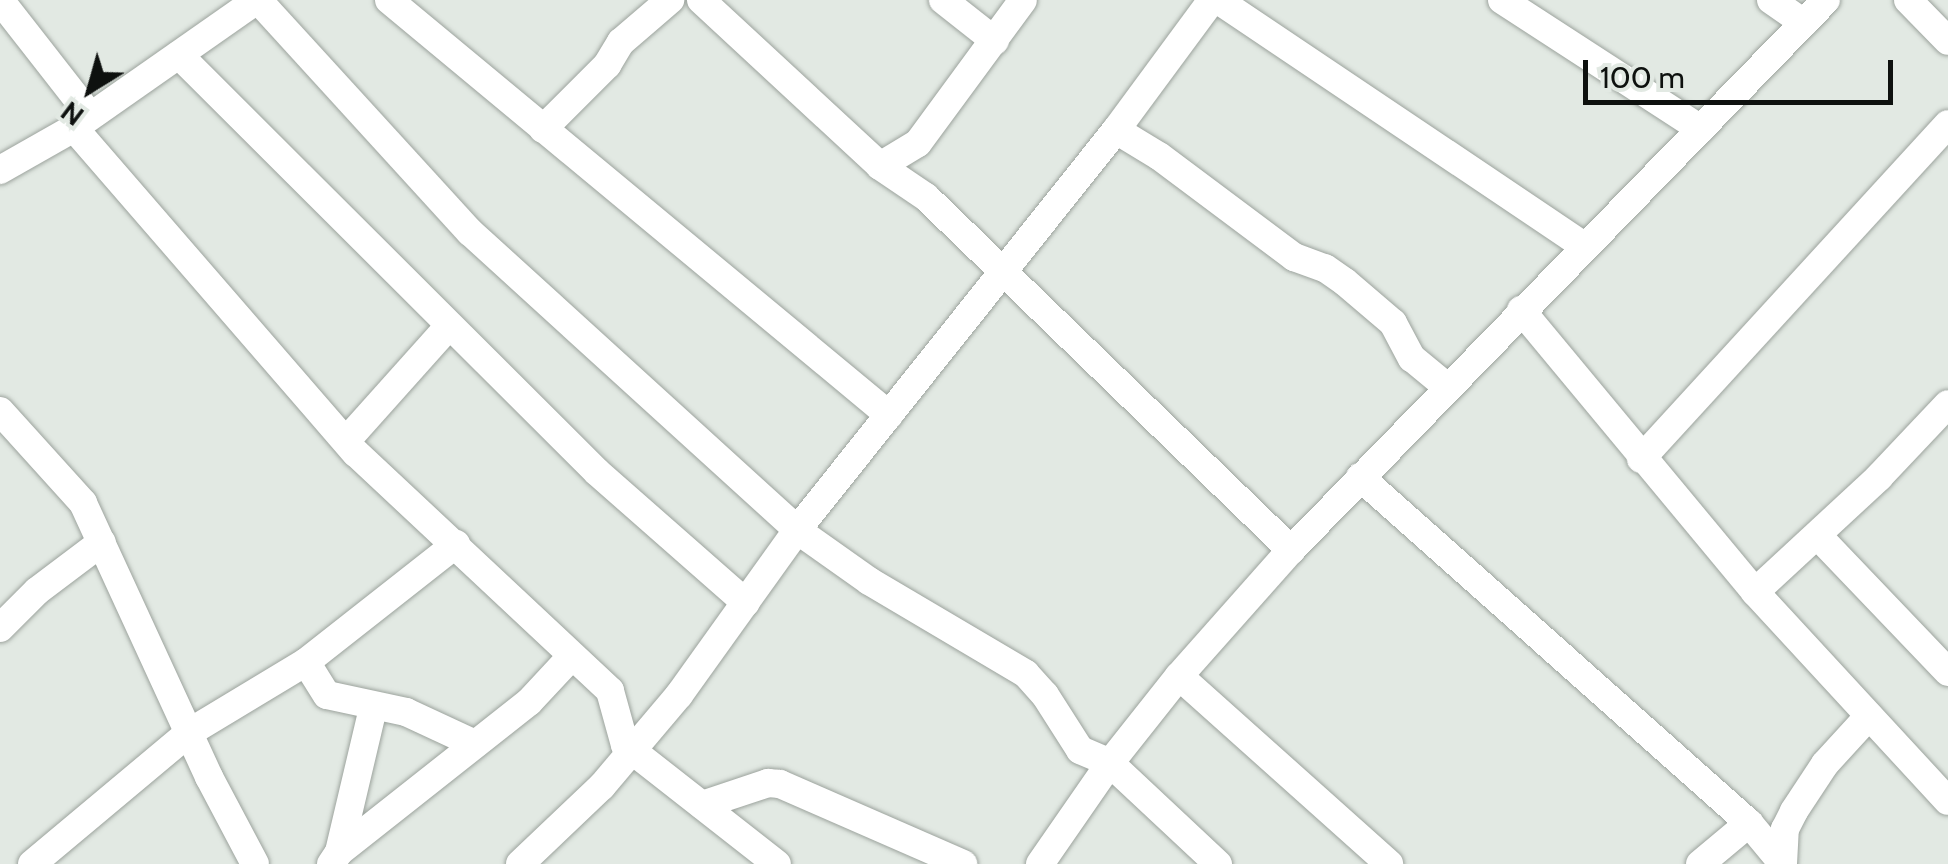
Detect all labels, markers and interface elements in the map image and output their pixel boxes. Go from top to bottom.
north arrow [40,40,140,140]
scale bar [1588,40,1898,102]
text: 100 m [1600,59,1685,96]
text: N [54,94,90,133]

